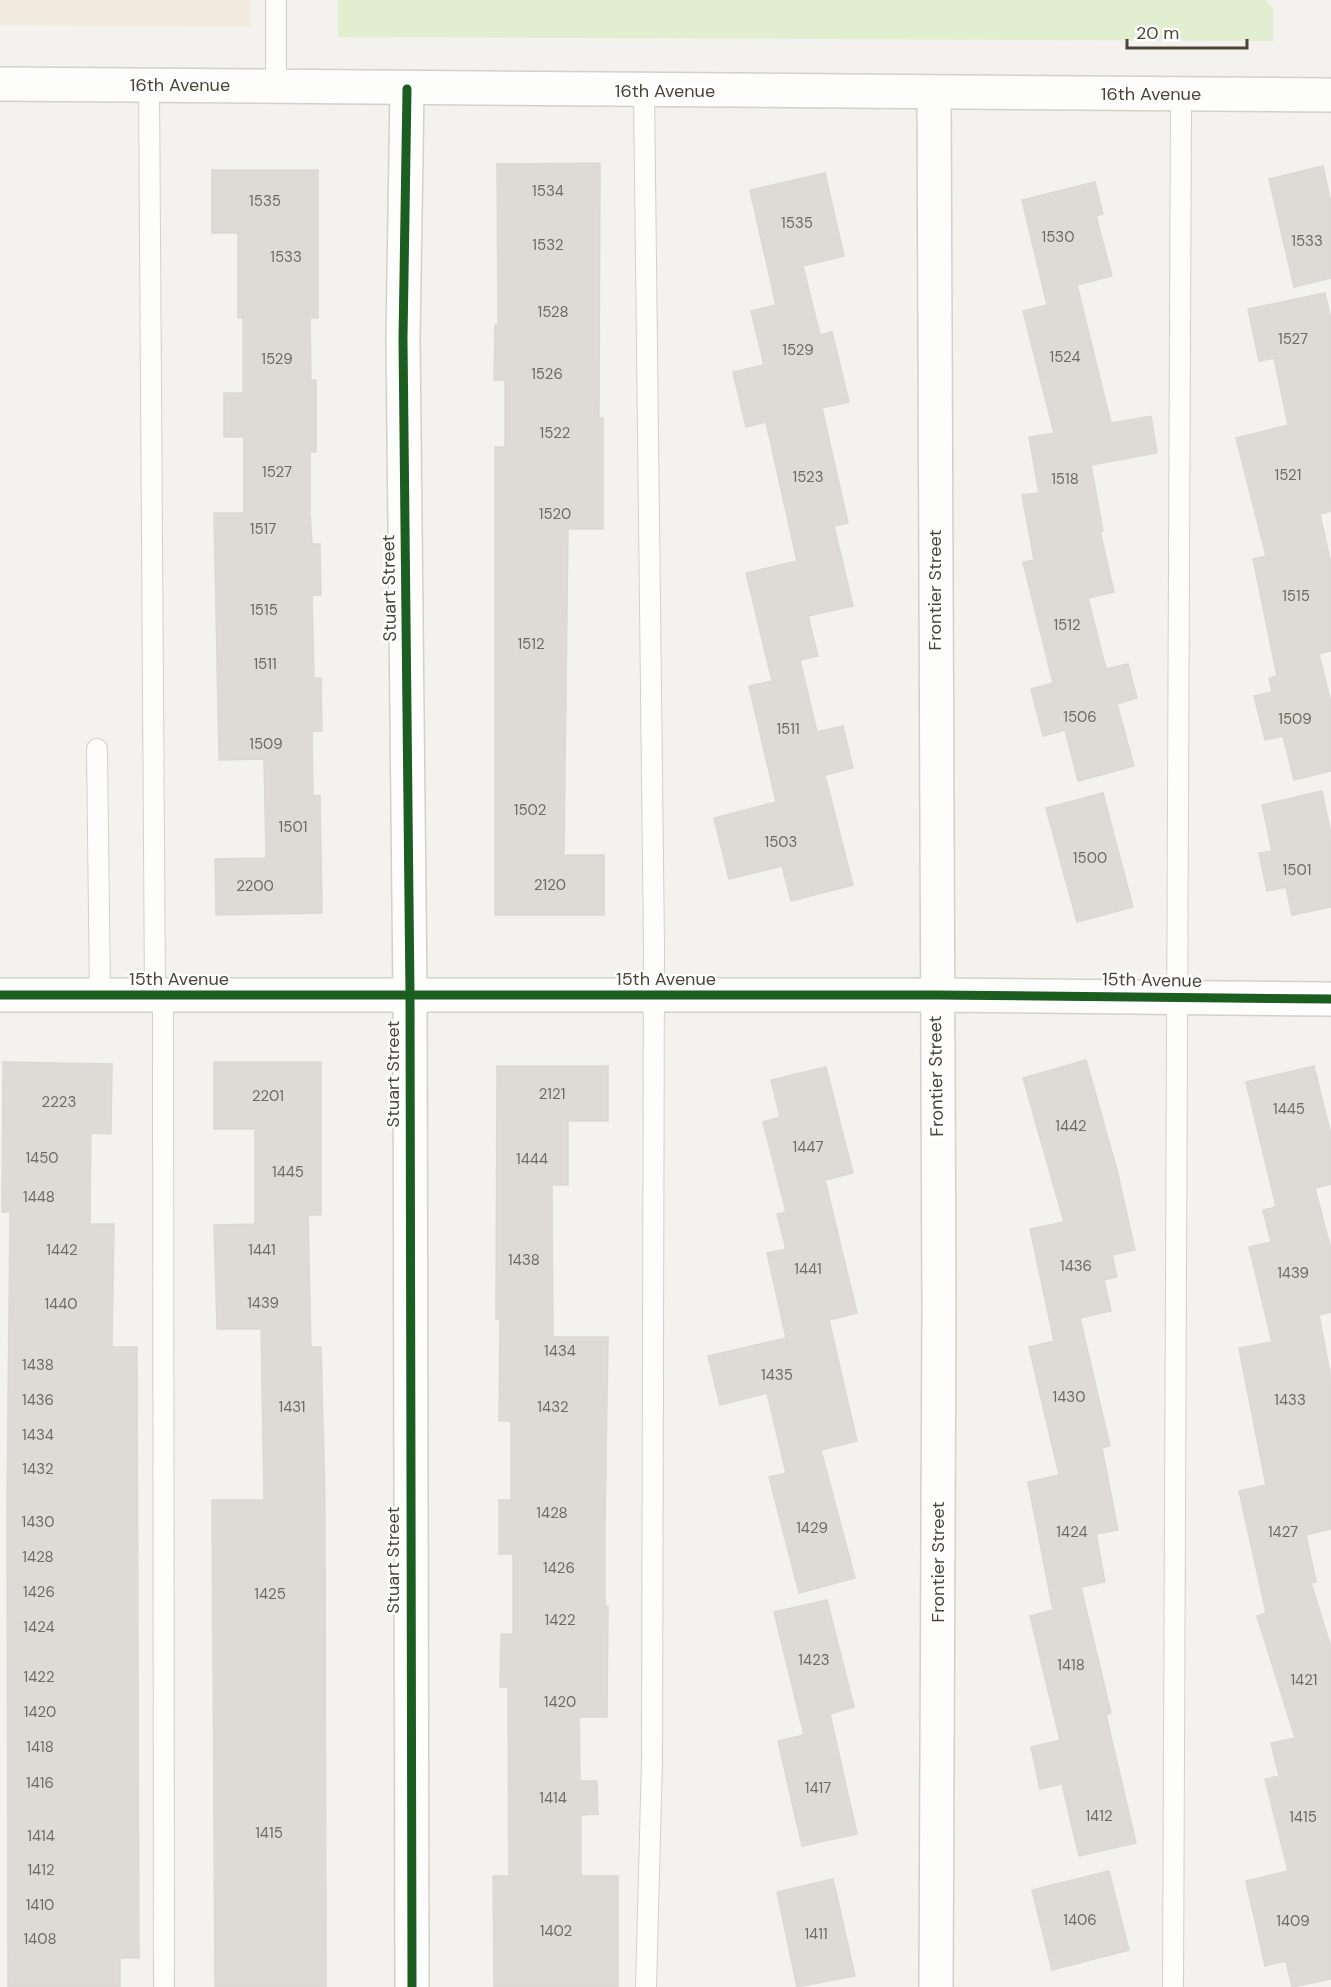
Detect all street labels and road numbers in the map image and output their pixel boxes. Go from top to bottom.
street label: 16th Avenue [130,73,230,97]
street label: 16th Avenue [615,79,715,103]
street label: 16th Avenue [1101,82,1201,106]
street label: Frontier Street [923,529,947,651]
street label: Stuart Street [376,534,402,642]
street label: 15th Avenue [129,967,229,991]
street label: 15th Avenue [616,967,716,991]
street label: 15th Avenue [1102,967,1202,993]
street label: Frontier Street [923,1015,949,1137]
street label: Stuart Street [381,1020,405,1128]
street label: Frontier Street [926,1501,950,1623]
street label: Stuart Street [381,1506,405,1614]

